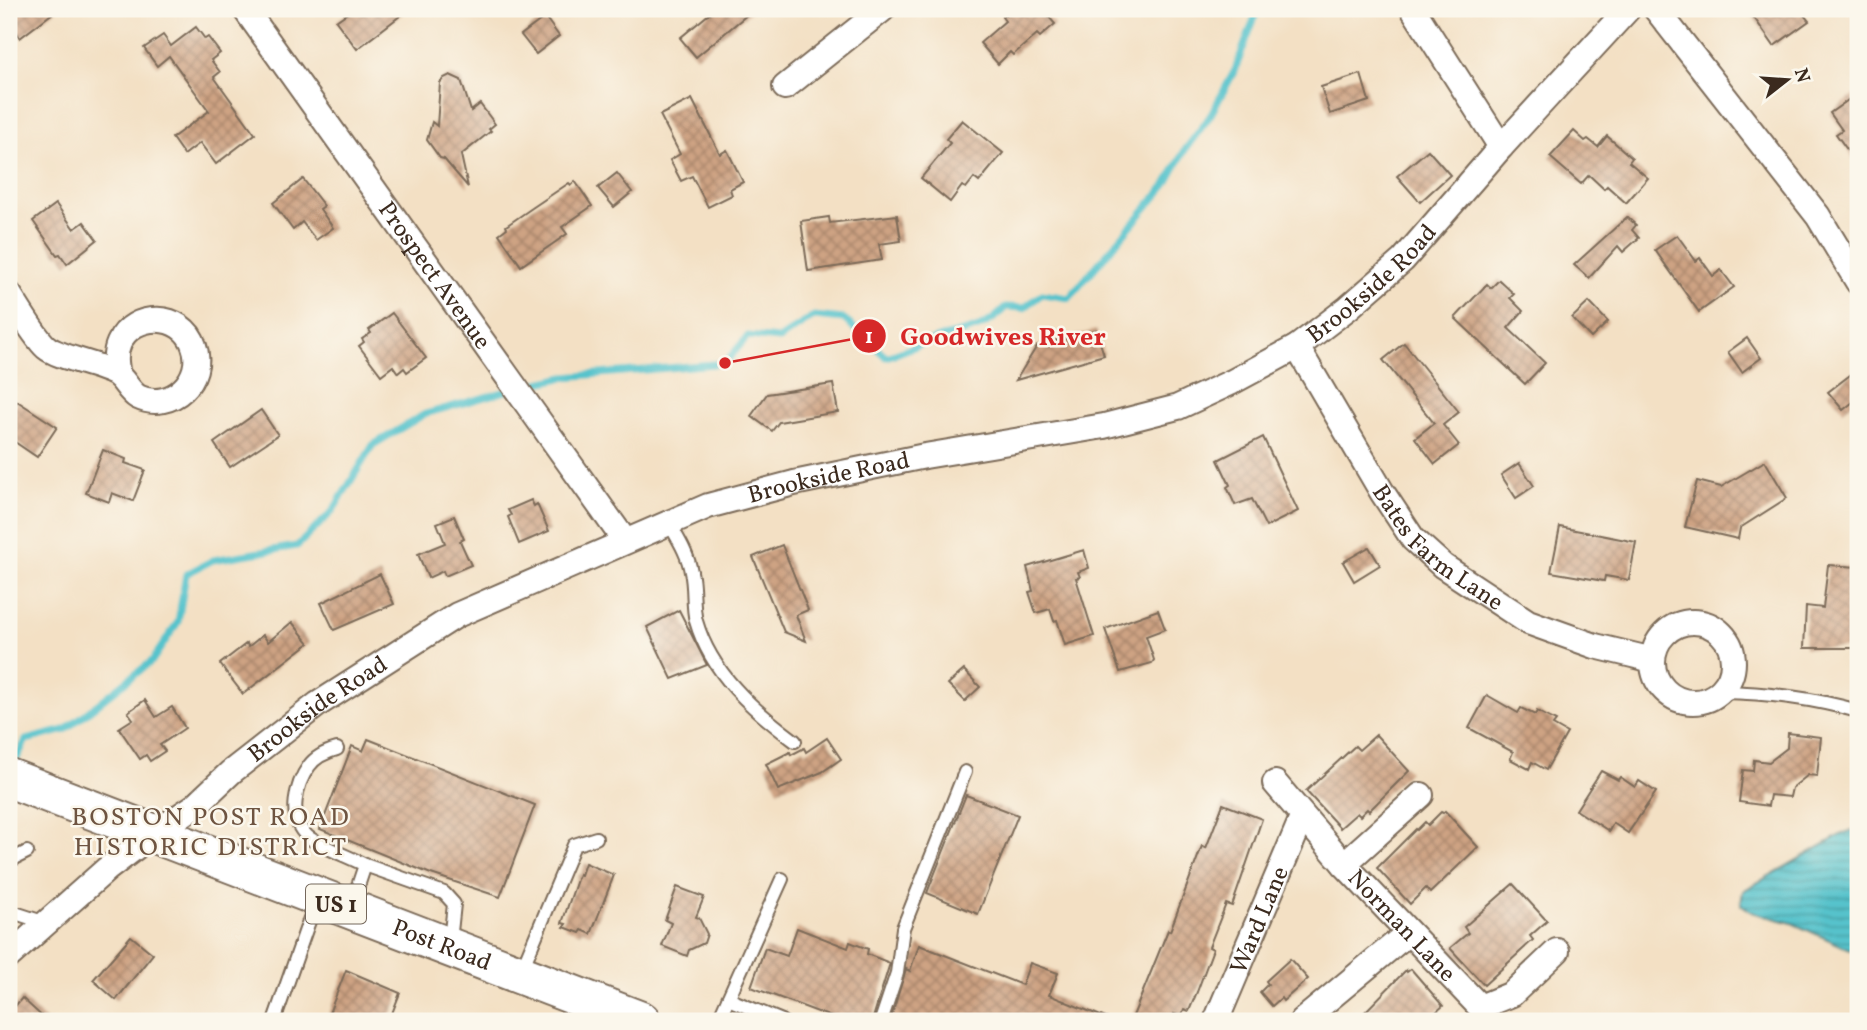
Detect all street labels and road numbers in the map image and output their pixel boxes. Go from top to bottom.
street label: Prospect Avenue [369,195,498,357]
street label: Brookside Road [1300,217,1446,353]
street label: Brookside Road [744,445,913,514]
street label: Bates Farm Lane [1363,478,1509,620]
street label: Brookside Road [241,649,395,772]
street label: Ward Lane [1223,861,1299,980]
street label: Norman Lane [1339,863,1463,991]
road number: US 1 [306,884,366,923]
street label: Post Road [387,912,496,981]

